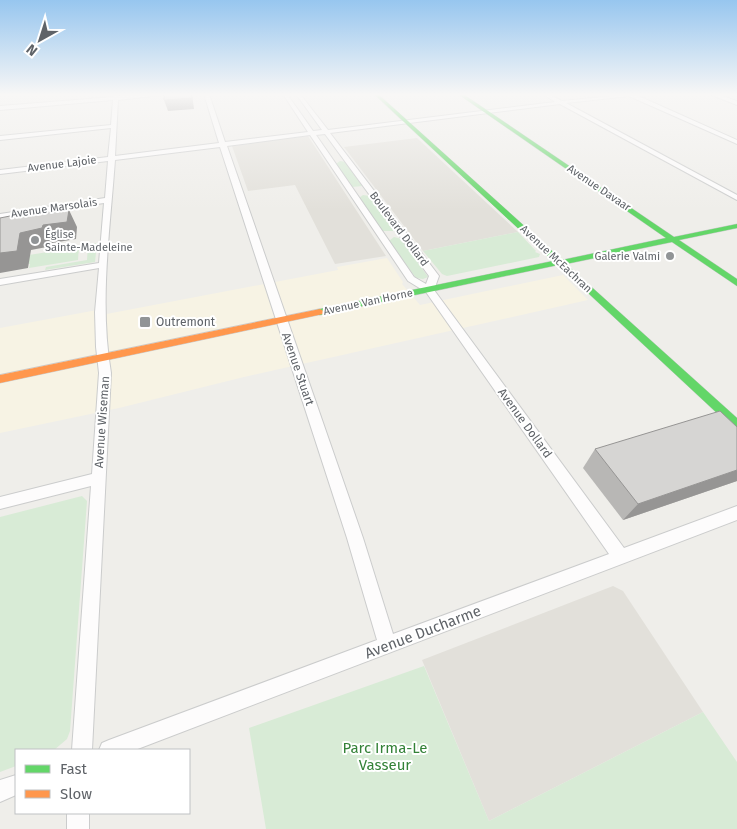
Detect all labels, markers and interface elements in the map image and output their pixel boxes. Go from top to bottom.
north arrow [15,15,65,65]
text: N [23,40,41,59]
street label: Avenue Lajoie [27,153,97,175]
street label: Avenue Davaar [565,162,634,214]
street label: Boulevard Dollard [367,189,431,269]
street label: Avenue Marsolais [10,196,98,220]
street label: Avenue McEachran [518,223,594,295]
place label: Église Sainte-Madeleine [45,227,133,254]
marker: Église Sainte-Madeleine [29,234,41,246]
place label: Galerie Valmi [594,250,660,263]
marker: Galerie Valmi [664,250,676,262]
street label: Avenue Van Horne [322,286,414,318]
marker: Outremont [138,315,152,329]
place label: Outremont [156,315,216,329]
street label: Avenue Stuart [279,331,317,408]
street label: Avenue Wiseman [92,375,112,469]
street label: Avenue Dollard [495,385,555,461]
street label: Avenue Ducharme [362,602,484,662]
park label: Parc Irma-Le Vasseur [343,739,427,774]
legend [15,749,190,814]
text: Fast [60,760,87,778]
text: Slow [60,785,92,803]

